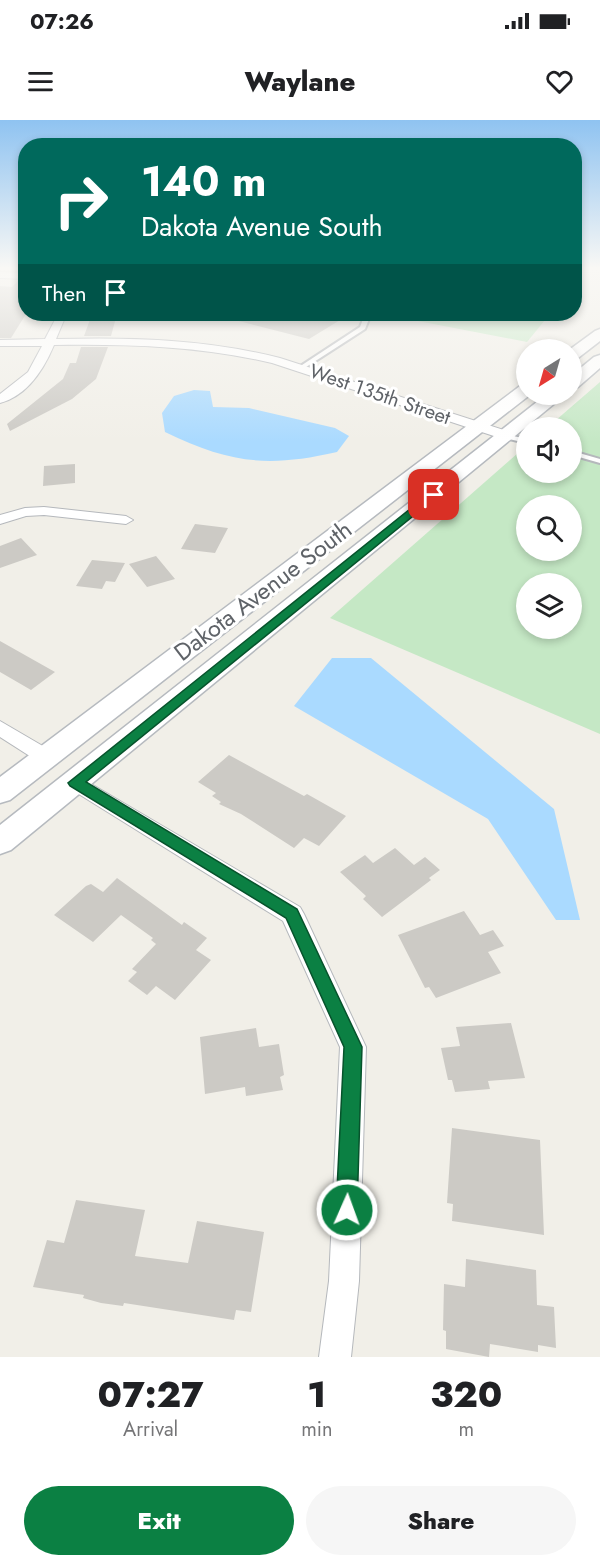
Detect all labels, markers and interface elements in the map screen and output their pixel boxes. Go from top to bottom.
text: 07:26 [30,5,94,37]
text: Waylane [245,62,355,101]
icon: menu [24,65,57,98]
icon: heart [543,65,576,98]
text: 140 m [141,151,267,212]
icon: right [42,162,120,240]
text: Dakota Avenue South [141,207,383,246]
icon: arrive [99,276,132,309]
text: Then [42,277,87,309]
north arrow [516,339,582,405]
map controls [516,339,582,639]
street label: West 135th Street [305,357,455,432]
button: sound [516,417,582,483]
pin [408,469,459,520]
icon: arrive [417,478,450,511]
button: search [516,495,582,561]
street label: Dakota Avenue South [166,512,359,669]
button: layers [516,573,582,639]
position arrow [315,1178,379,1242]
text: 07:27 [98,1368,204,1420]
text: 1 [307,1368,326,1420]
text: 320 [430,1368,502,1420]
text: Arrival [123,1415,178,1444]
text: min [301,1415,333,1444]
text: m [458,1415,474,1444]
button: Exit [24,1486,294,1555]
button: Share [306,1486,576,1555]

